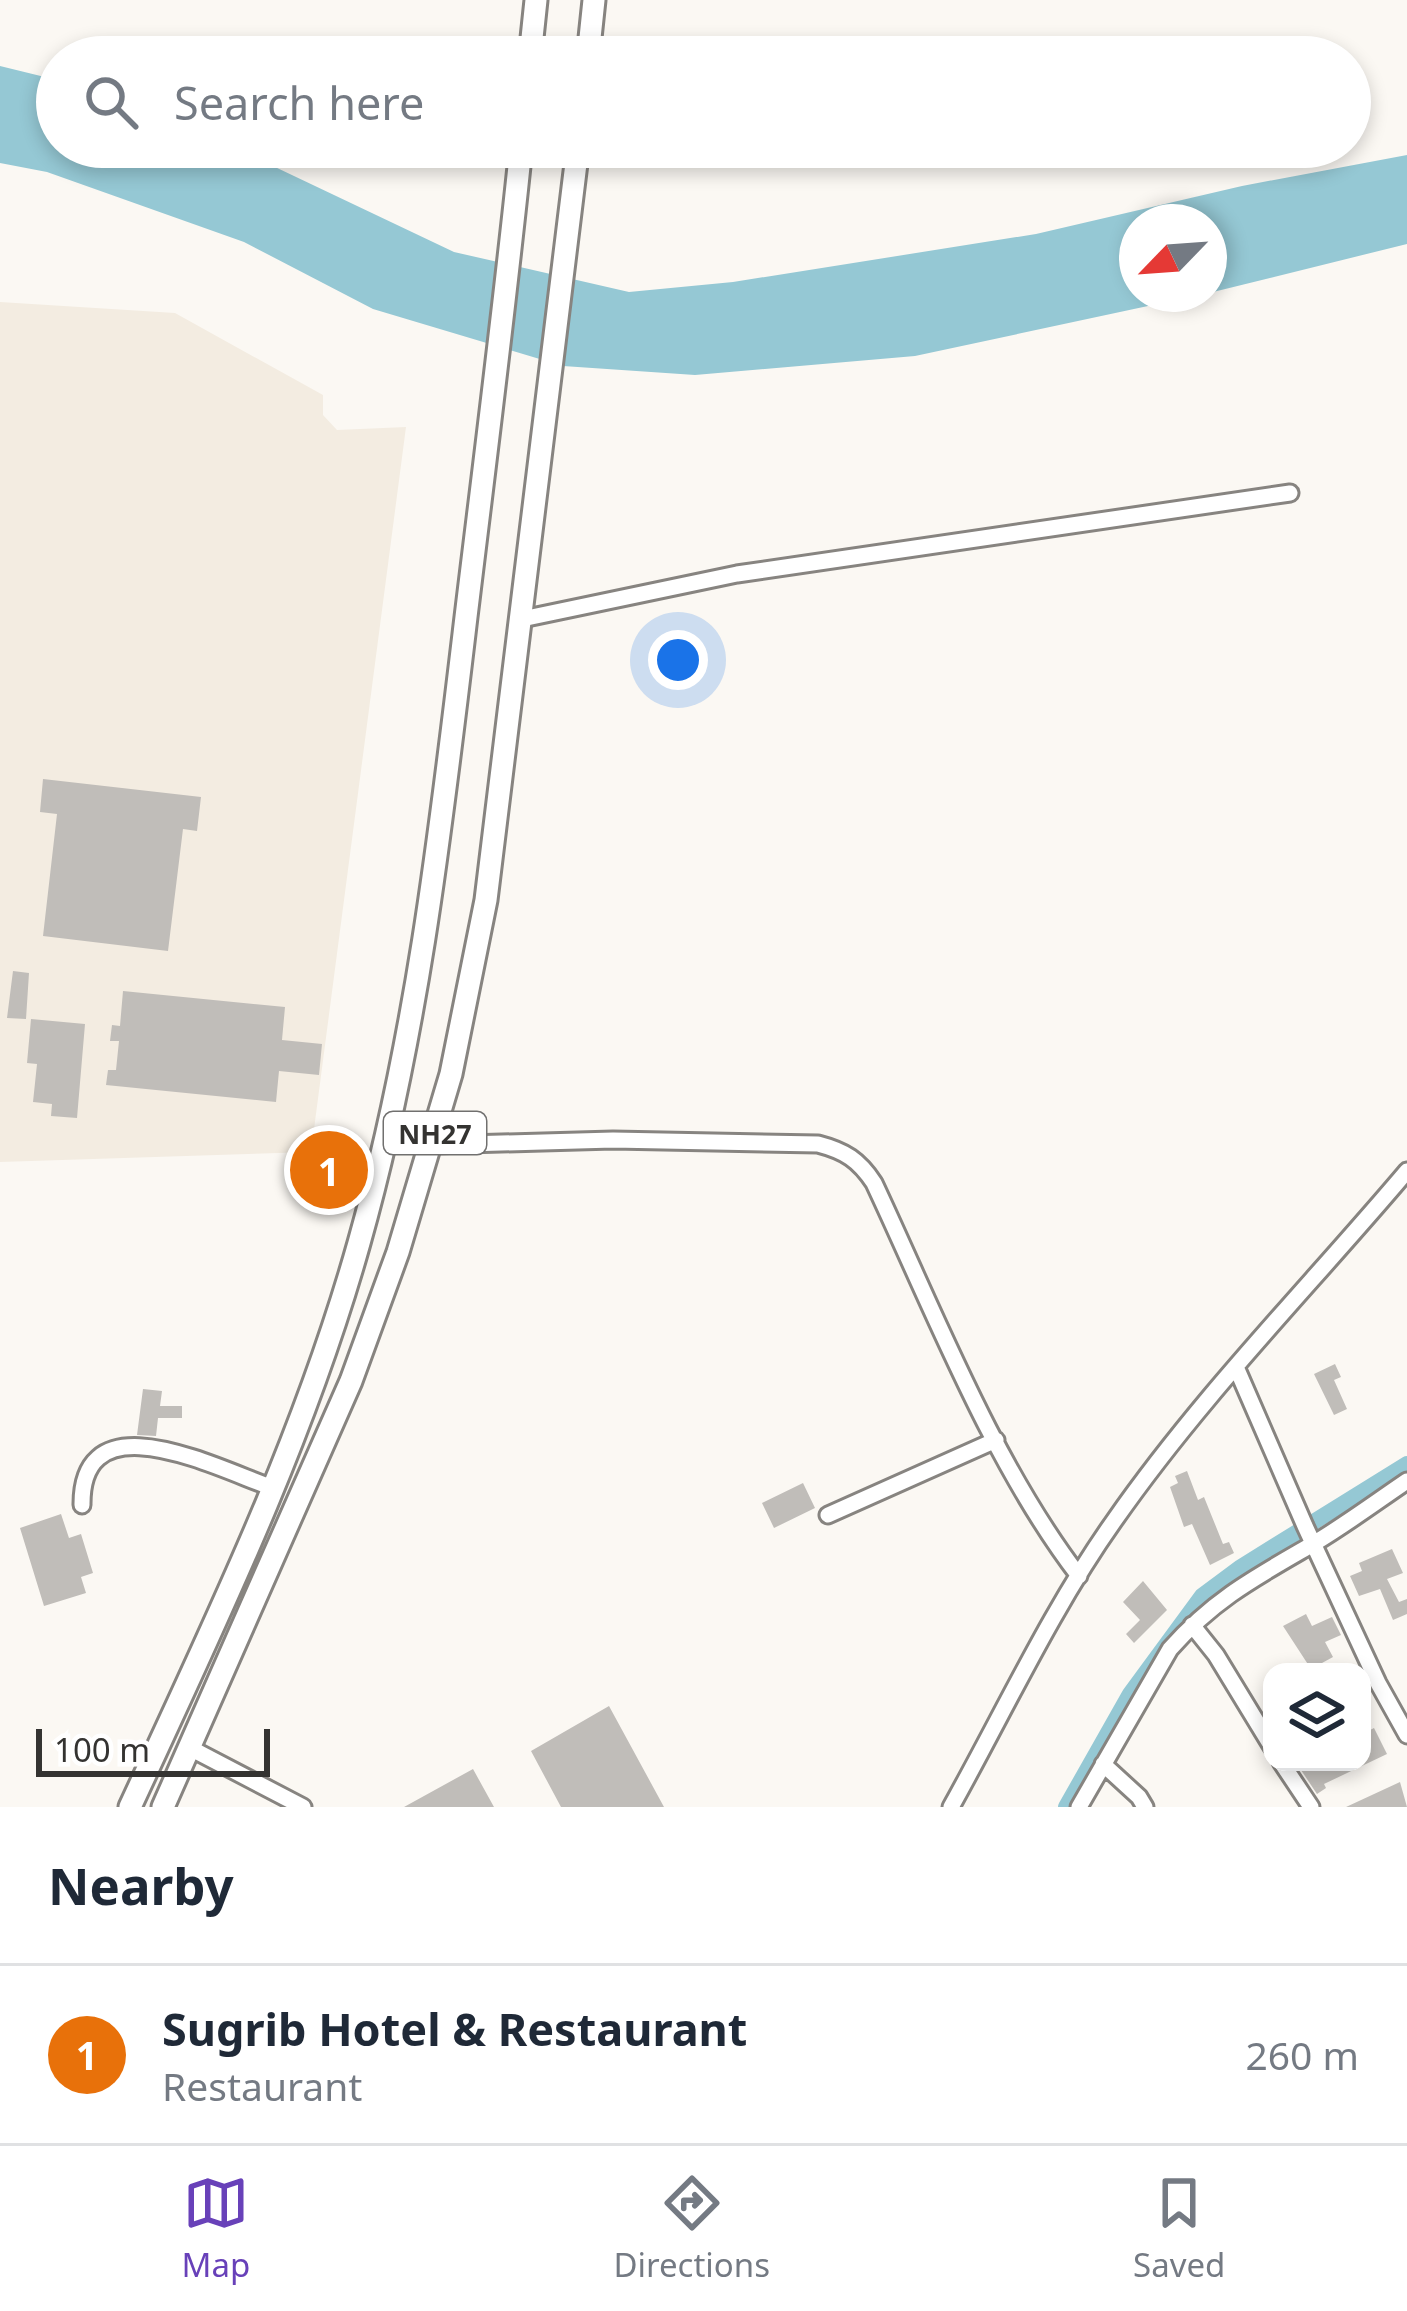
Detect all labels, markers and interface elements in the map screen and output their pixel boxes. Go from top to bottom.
search box [36,36,1371,168]
icon: search [78,69,144,135]
text: Search here [174,72,424,133]
north arrow [1119,204,1227,312]
your location [648,630,708,690]
road number: NH27 [384,1112,486,1154]
pin: 1 [290,1125,368,1215]
map controls [1263,1663,1371,1771]
button: layers [1263,1663,1371,1771]
scale bar [36,1723,270,1776]
text: 100 m [54,1727,150,1772]
text: Nearby [48,1850,234,1920]
text: Sugrib Hotel & Restaurant [162,1998,747,2059]
text: 1 [76,2028,98,2081]
text: 260 m [1245,2028,1359,2081]
text: Restaurant [162,2059,362,2112]
tab: Map [182,2170,250,2287]
tab: Directions [613,2170,770,2287]
tab: Saved [1133,2170,1225,2287]

